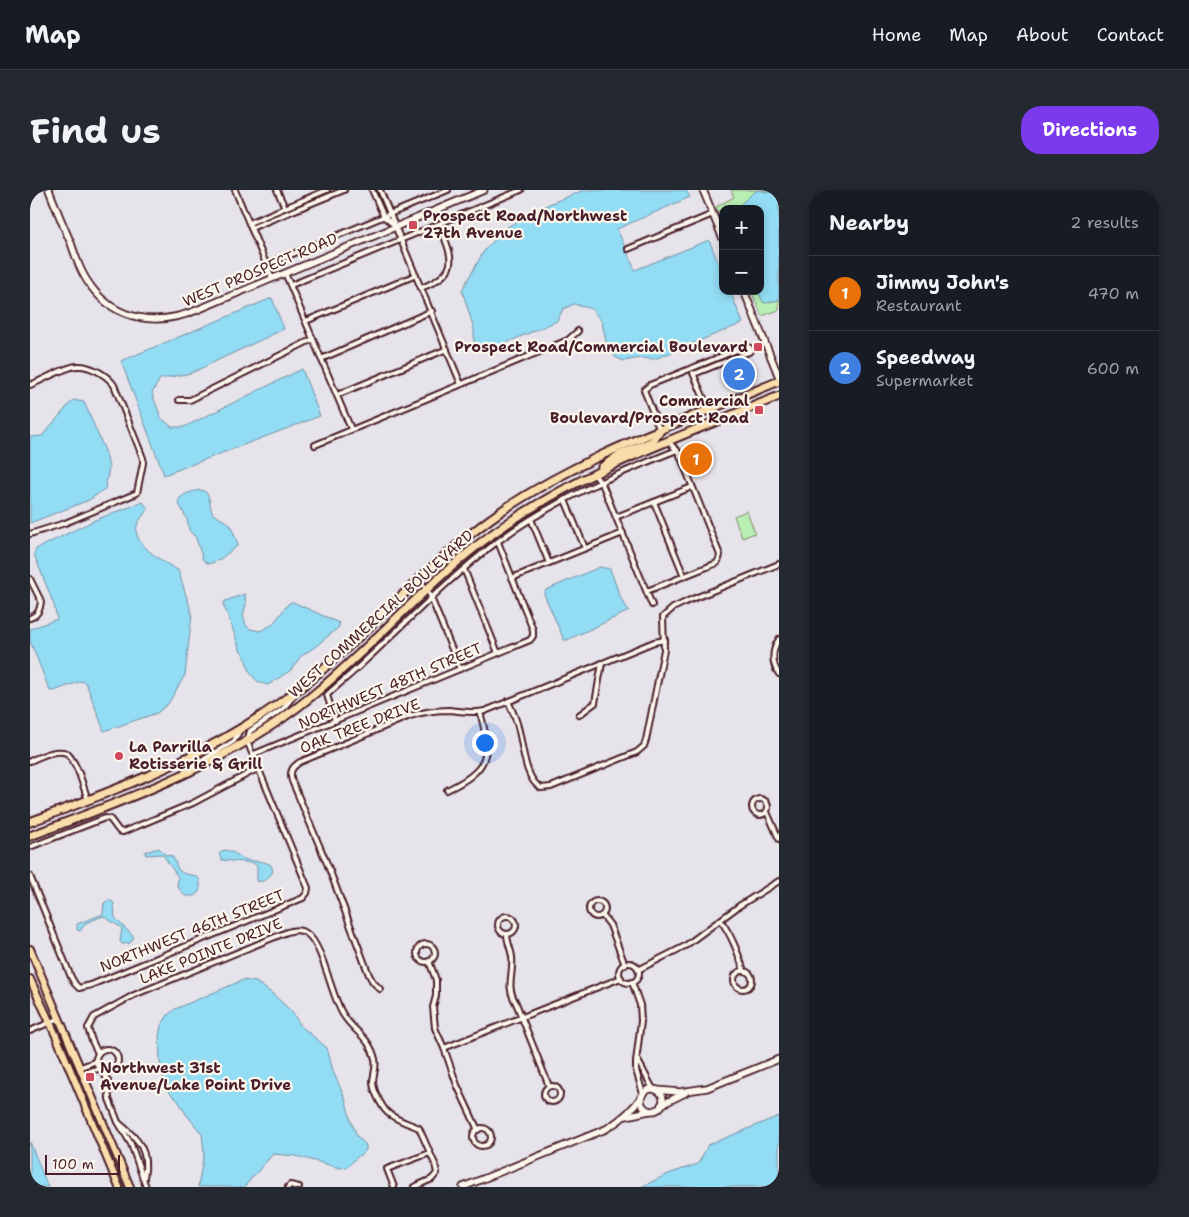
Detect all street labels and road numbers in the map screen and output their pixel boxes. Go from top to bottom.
street label: WEST PROSPECT ROAD [180,228,341,312]
street label: WEST COMMERCIAL BOULEVARD [284,525,478,703]
street label: NORTHWEST 48TH STREET [295,638,485,734]
street label: OAK TREE DRIVE [297,694,423,758]
street label: NORTHWEST 46TH STREET [97,885,287,977]
street label: LAKE POINTE DRIVE [137,913,285,989]

